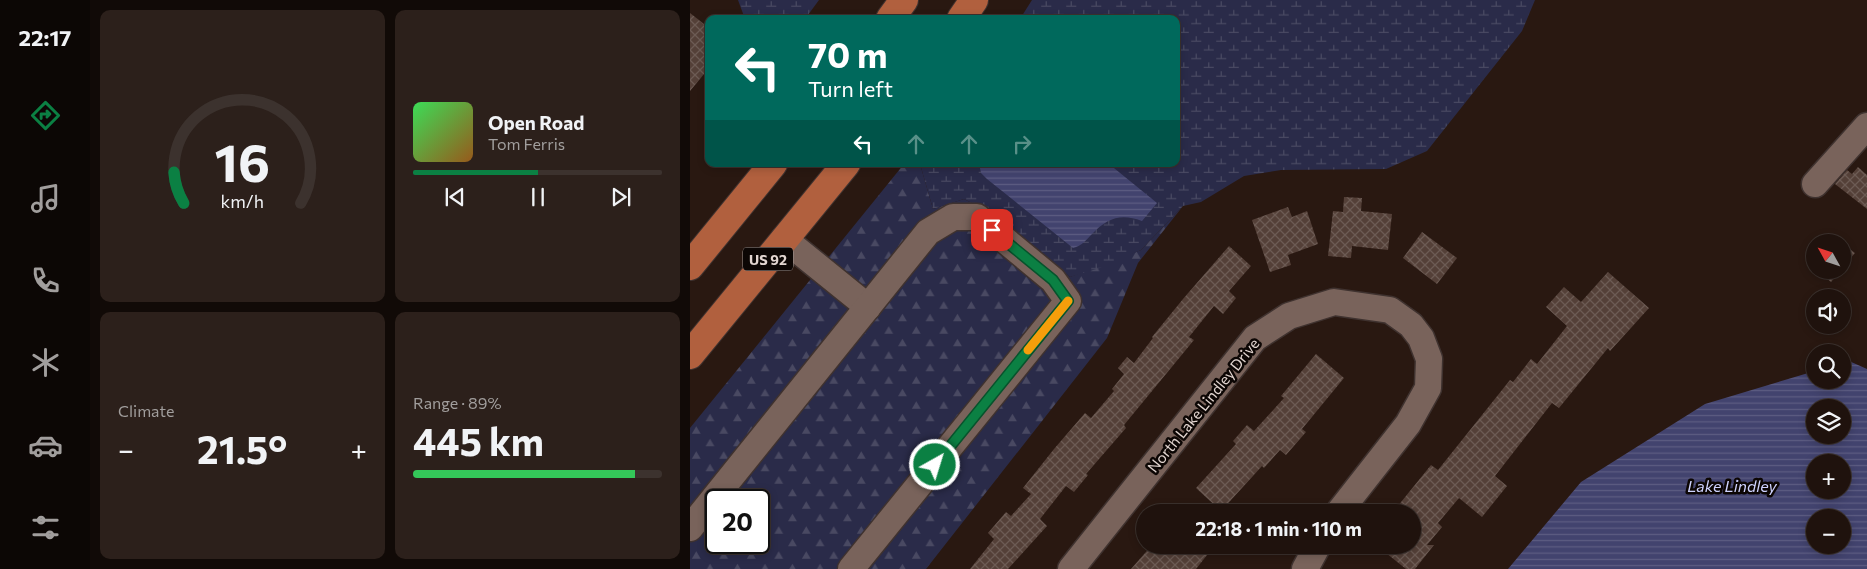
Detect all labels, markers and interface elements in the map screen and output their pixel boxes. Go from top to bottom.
text: 22:17 [19,24,71,51]
text: 70 m [808,32,888,75]
icon: left [725,35,790,100]
text: Turn left [808,75,893,102]
icon: directions [28,98,63,133]
text: Open Road [488,111,584,134]
text: 16 [215,129,270,193]
icon: left [849,130,877,158]
icon: ahead [902,130,930,158]
icon: ahead [955,130,983,158]
icon: right [1008,130,1036,158]
text: Tom Ferris [488,134,565,153]
icon: music [28,181,63,216]
icon: previous [441,183,469,211]
icon: pause [524,183,552,211]
icon: next [607,183,635,211]
text: km/h [221,190,264,212]
pin [971,209,1013,251]
icon: arrive [978,216,1006,244]
north arrow [1806,234,1851,279]
map controls [1806,234,1851,554]
road number: US 92 [743,248,793,270]
icon: phone [28,263,63,298]
button: sound [1806,289,1851,334]
street label: North Lake Lindley Drive [1143,334,1263,476]
button: search [1806,344,1851,389]
icon: climate [28,345,63,380]
text: Range · 89% [413,393,502,412]
button: layers [1806,399,1851,444]
text: Climate [118,401,174,420]
text: 445 km [413,417,544,464]
text: 21.5° [197,425,287,472]
icon: car [28,428,63,463]
text: − [118,432,134,466]
text: + [351,432,367,466]
position arrow [908,438,960,490]
button: + [1806,454,1851,499]
water label: Lake Lindley [1687,476,1778,495]
speed limit sign: 20 [705,489,770,554]
button: − [1806,509,1851,554]
icon: filters [28,510,63,545]
text: 22:18 · 1 min · 110 m [1195,517,1362,540]

